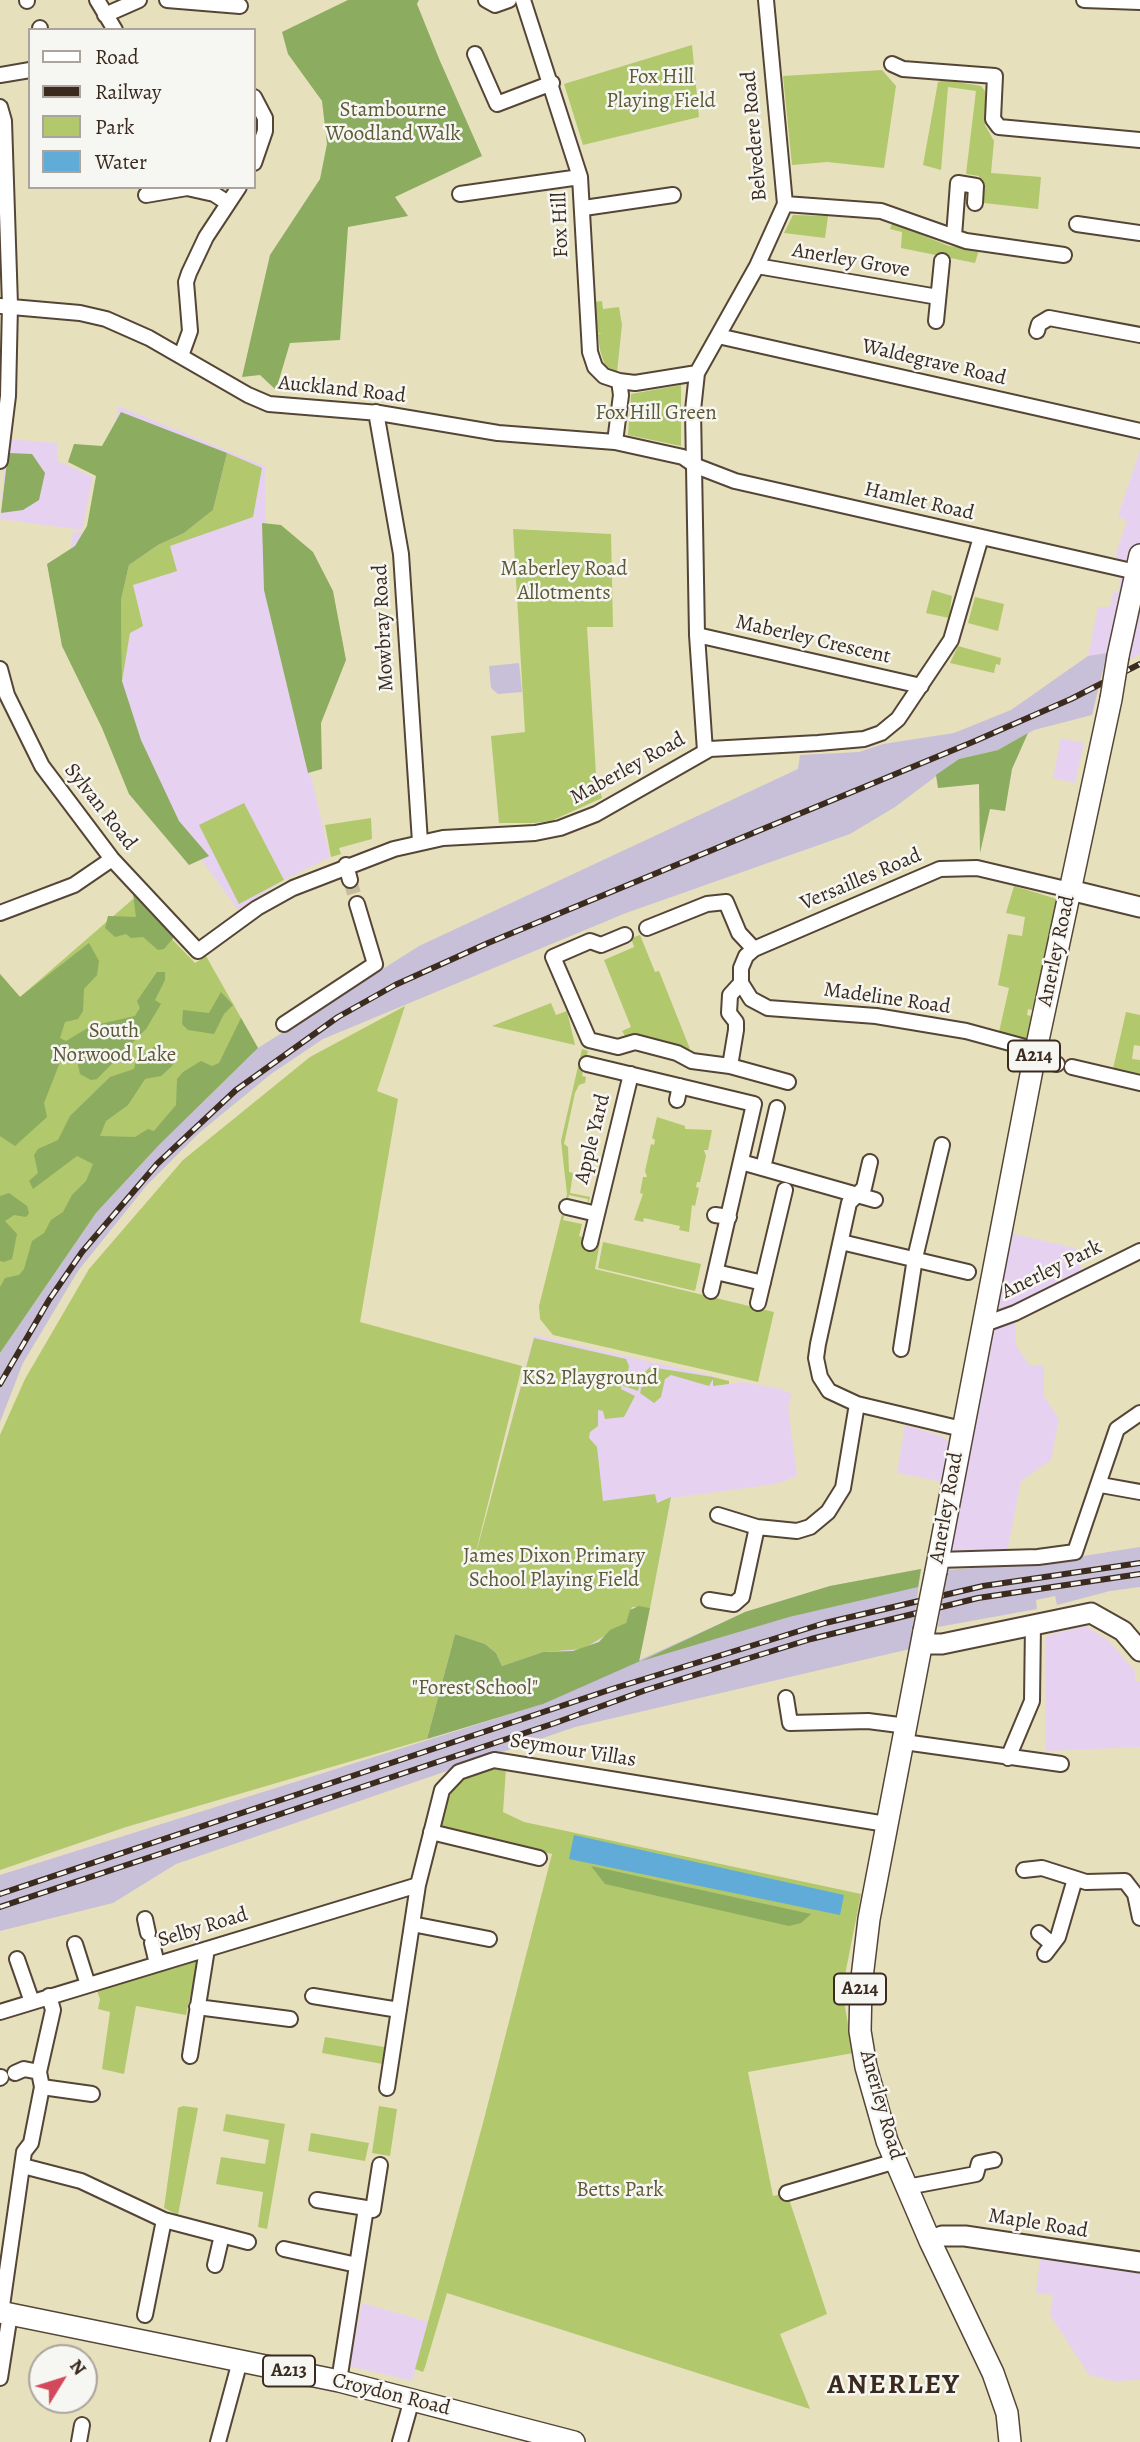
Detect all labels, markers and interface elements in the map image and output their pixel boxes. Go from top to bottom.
legend [28,28,256,189]
text: Road [95,43,139,71]
park label: Fox Hill Playing Field [606,65,716,115]
street label: Belvedere Road [737,70,773,202]
text: Railway [95,78,161,106]
park label: Stambourne Woodland Walk [325,98,461,148]
text: Park [95,113,134,141]
text: Water [95,148,147,176]
street label: Fox Hill [547,192,575,258]
street label: Anerley Grove [790,238,912,284]
street label: Waldegrave Road [859,334,1009,392]
street label: Auckland Road [277,371,407,409]
park label: Fox Hill Green [595,401,717,427]
street label: Hamlet Road [862,477,976,527]
park label: Maberley Road Allotments [500,557,628,607]
street label: Mowbray Road [368,564,400,692]
street label: Maberley Crescent [733,610,893,670]
street label: Maberley Road [566,727,690,811]
street label: Sylvan Road [58,759,142,855]
street label: Versailles Road [797,843,925,917]
street label: Anerley Road [1033,893,1081,1009]
street label: Madeline Road [822,978,952,1020]
park label: South Norwood Lake [52,1019,176,1069]
road number: A214 [1008,1040,1060,1072]
street label: Apple Yard [570,1091,616,1187]
street label: Anerley Park [998,1235,1106,1305]
park label: KS2 Playground [522,1366,658,1392]
street label: Anerley Road [925,1450,969,1566]
park label: James Dixon Primary School Playing Field [463,1544,645,1594]
park label: "Forest School" [412,1676,538,1702]
street label: Seymour Villas [508,1729,638,1773]
street label: Selby Road [155,1902,251,1954]
road number: A214 [834,1974,886,2005]
street label: Anerley Road [853,2047,909,2163]
park label: Betts Park [576,2178,664,2204]
street label: Maple Road [986,2204,1090,2244]
north arrow [28,2344,98,2414]
text: N [63,2354,92,2381]
road number: A213 [263,2356,315,2386]
street label: Croydon Road [329,2368,453,2422]
district label: ANERLEY [828,2369,960,2403]

